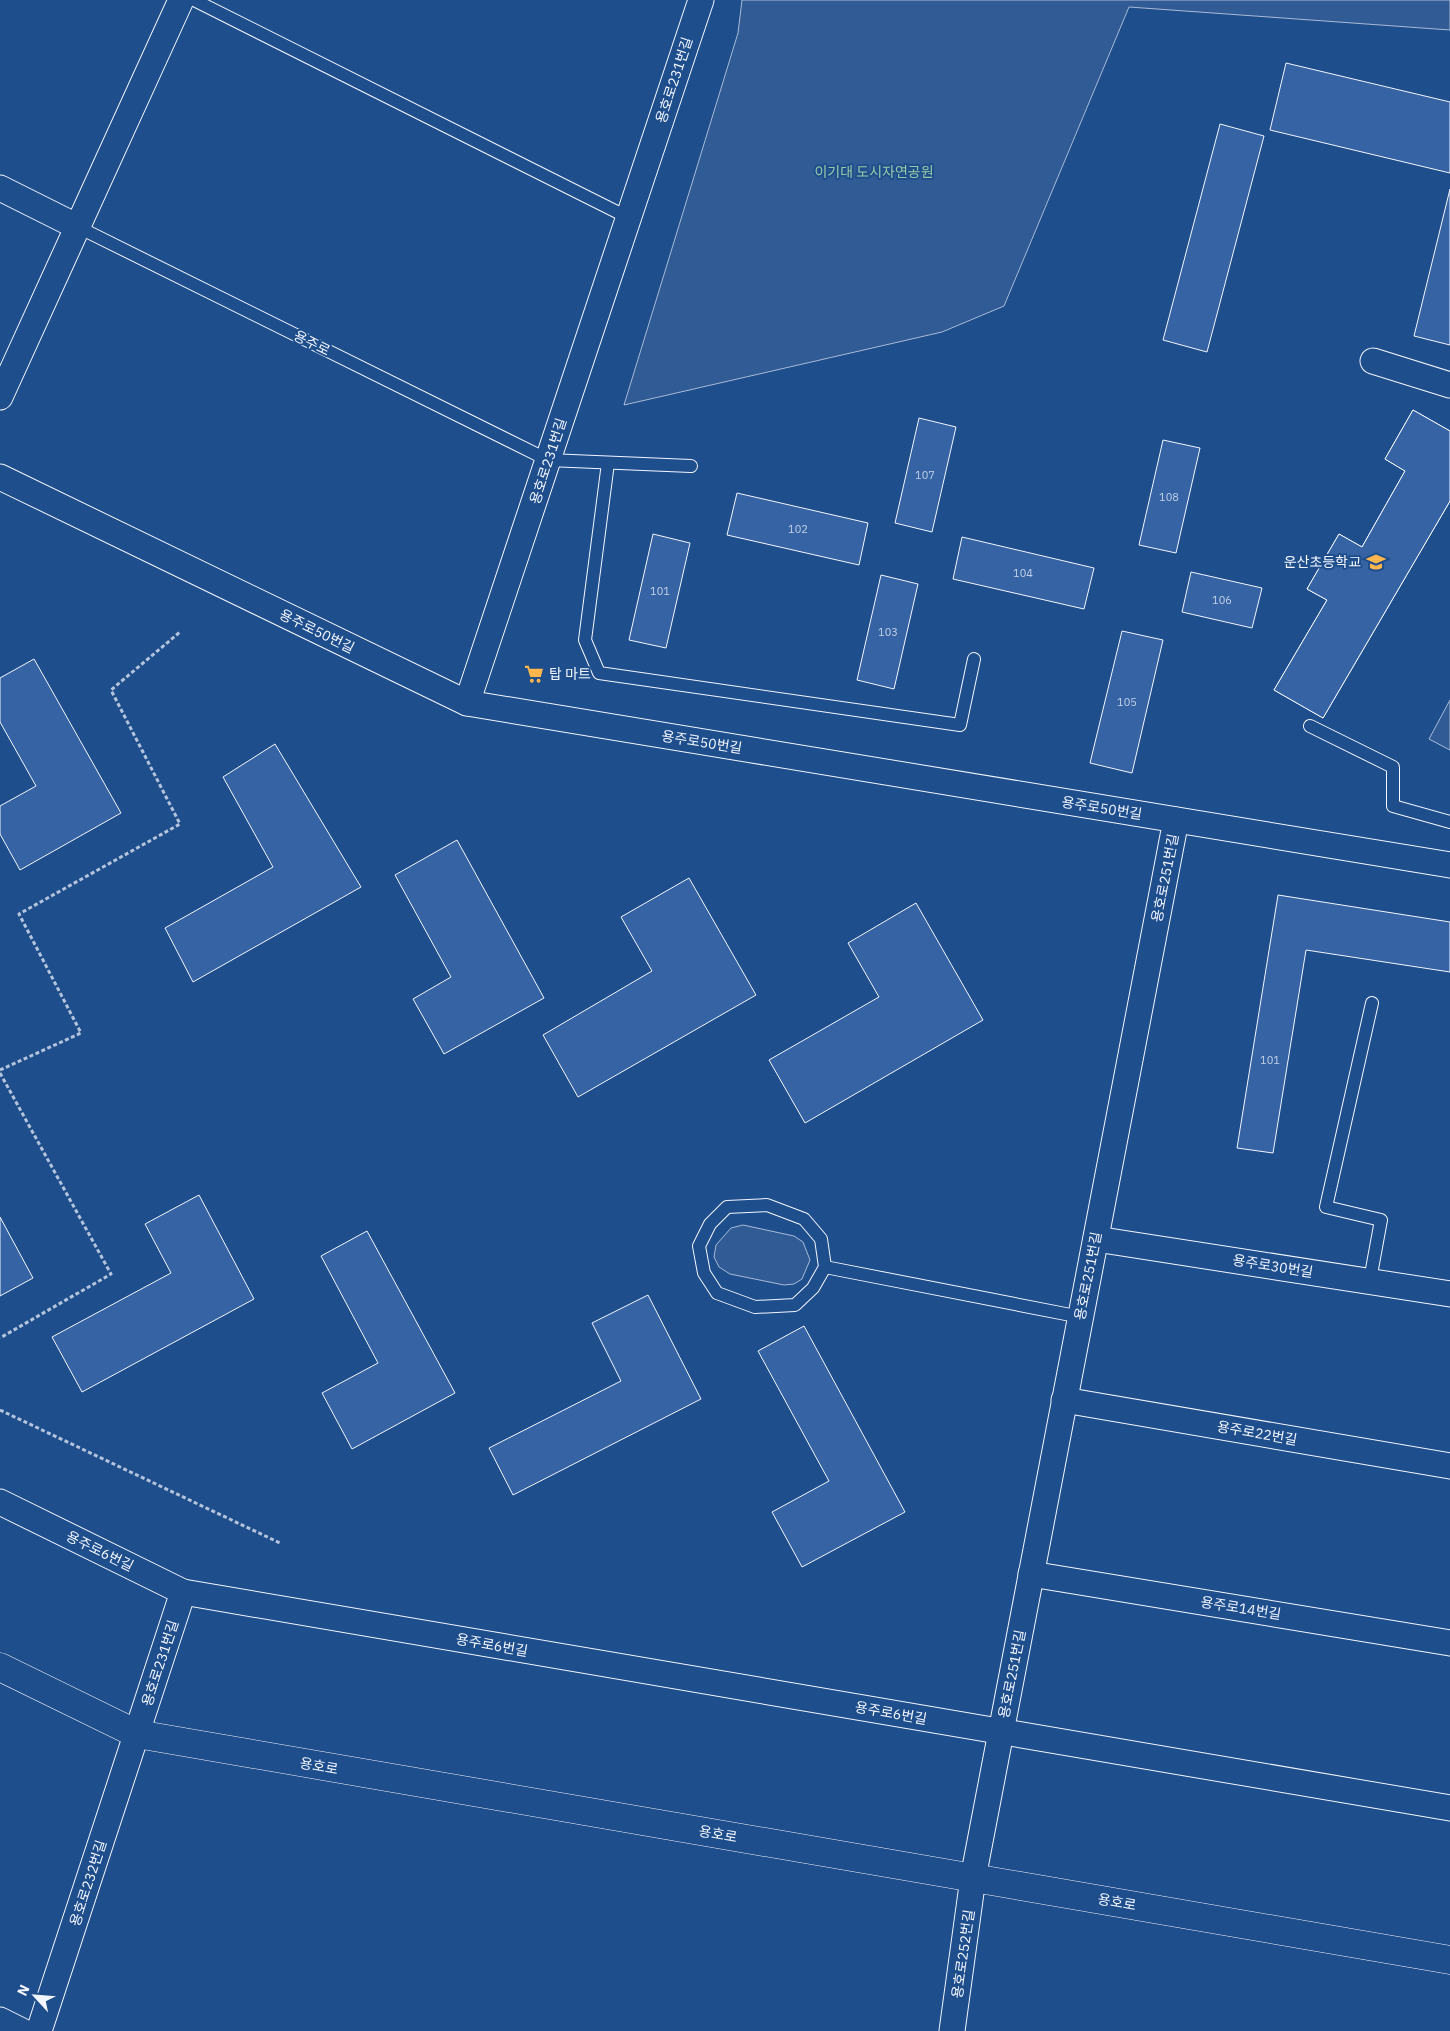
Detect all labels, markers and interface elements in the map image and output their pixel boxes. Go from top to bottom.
street label: 용호로231번길 [652,35,696,125]
park label: 이기대 도시자연공원 [814,163,934,181]
street label: 용주로 [291,326,333,360]
street label: 용호로231번길 [526,416,570,506]
house number: 107 [915,468,935,482]
house number: 108 [1159,490,1179,504]
house number: 102 [788,522,808,536]
school or university icon: 운산초등학교 [1365,551,1387,573]
place label: 운산초등학교 [1284,553,1361,571]
house number: 104 [1013,566,1033,580]
house number: 101 [650,584,670,598]
house number: 106 [1212,593,1232,607]
street label: 용주로50번길 [277,605,357,657]
house number: 103 [878,625,898,639]
supermarket icon: 탑 마트 [523,663,545,685]
place label: 탑 마트 [549,665,591,683]
house number: 105 [1117,695,1137,709]
street label: 용주로50번길 [660,727,744,757]
street label: 용주로50번길 [1060,793,1144,823]
street label: 용호로251번길 [1148,832,1182,924]
house number: 101 [1260,1053,1280,1067]
street label: 용호로251번길 [1071,1230,1105,1322]
street label: 용주로30번길 [1231,1251,1315,1281]
street label: 용주로22번길 [1215,1417,1299,1449]
street label: 용주로6번길 [63,1527,137,1575]
street label: 용주로14번길 [1199,1593,1283,1623]
street label: 용호로231번길 [138,1618,182,1708]
street label: 용호로251번길 [995,1628,1029,1720]
street label: 용주로6번길 [455,1630,529,1660]
street label: 용주로6번길 [854,1698,928,1728]
street label: 용호로 [298,1754,340,1778]
street label: 용호로 [697,1822,739,1846]
street label: 용호로232번길 [66,1838,110,1928]
street label: 용호로 [1096,1890,1138,1914]
street label: 용호로252번길 [948,1908,978,2000]
north arrow [10,1971,60,2021]
text: N [13,1982,34,1999]

